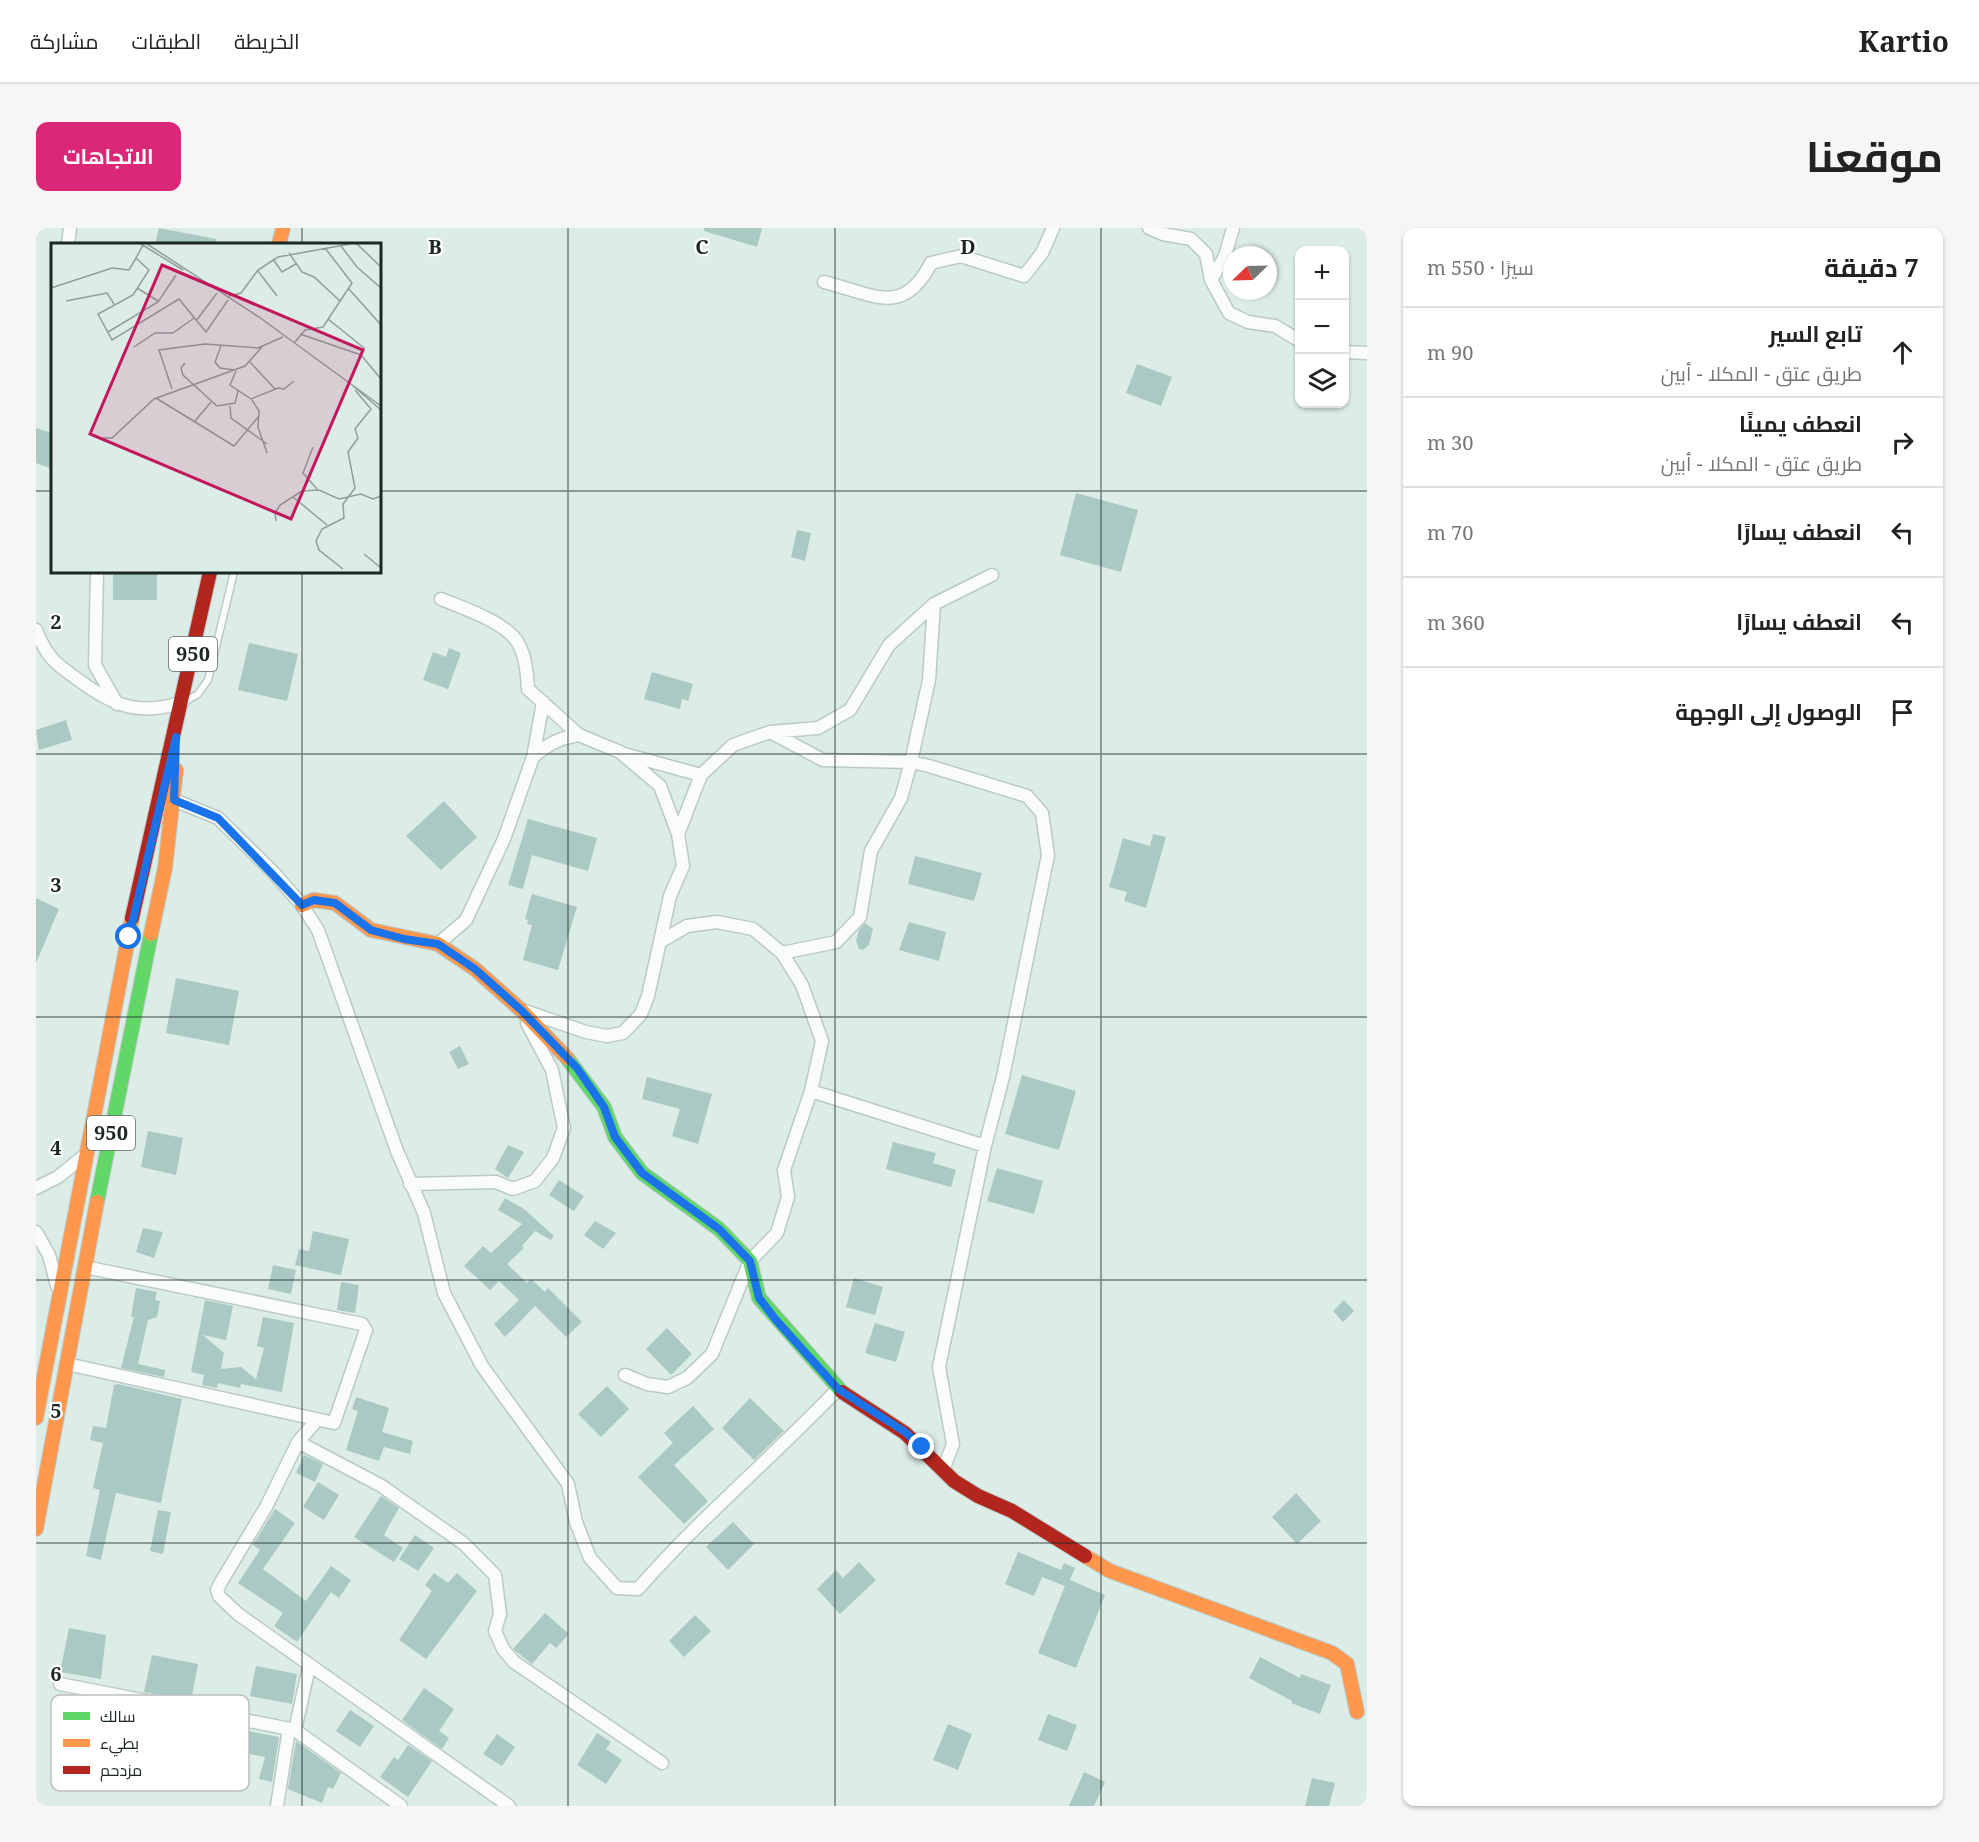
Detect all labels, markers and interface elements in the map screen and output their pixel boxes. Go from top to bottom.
text: Kartio [1859,22,1949,60]
text: مشاركة [30,27,99,55]
text: الطبقات [132,27,201,55]
text: الخريطة [234,27,300,55]
button: الاتجاهات [36,122,181,191]
text: موقعنا [1806,127,1943,184]
text: B [428,233,442,260]
text: C [695,233,709,260]
text: D [960,233,976,260]
inset map [51,243,381,573]
north arrow [1223,246,1277,300]
map controls [1295,246,1349,408]
button: + [1295,246,1349,300]
text: 7 دقيقة [1824,249,1919,285]
text: سيرًا · 550 m [1427,254,1534,281]
button: − [1295,300,1349,354]
text: تابع السير [1769,318,1862,348]
icon: ahead [1886,336,1919,369]
text: 90 m [1427,339,1473,366]
button: layers [1295,354,1349,408]
text: طريق عتق - المكلا - أبين [1661,360,1862,387]
text: انعطف يمينًا [1739,408,1862,438]
icon: right [1886,426,1919,459]
text: 30 m [1427,429,1473,456]
text: طريق عتق - المكلا - أبين [1661,450,1862,477]
text: انعطف يسارًا [1736,516,1862,546]
icon: left [1886,516,1919,549]
text: 70 m [1427,519,1473,546]
text: انعطف يسارًا [1736,606,1862,636]
icon: left [1886,606,1919,639]
text: 2 [50,608,62,635]
text: 360 m [1427,609,1485,636]
road number: 950 [169,637,217,671]
text: الوصول إلى الوجهة [1675,696,1862,726]
icon: arrive [1886,696,1919,729]
text: 3 [50,871,62,898]
route start [115,923,141,949]
road number: 950 [87,1116,135,1150]
text: 4 [50,1134,62,1161]
text: 5 [50,1397,62,1424]
route end [908,1433,934,1459]
text: 6 [50,1660,62,1687]
legend [51,1695,249,1791]
text: سالك [100,1705,135,1727]
text: بطيء [100,1732,139,1757]
text: مزدحم [100,1759,142,1782]

